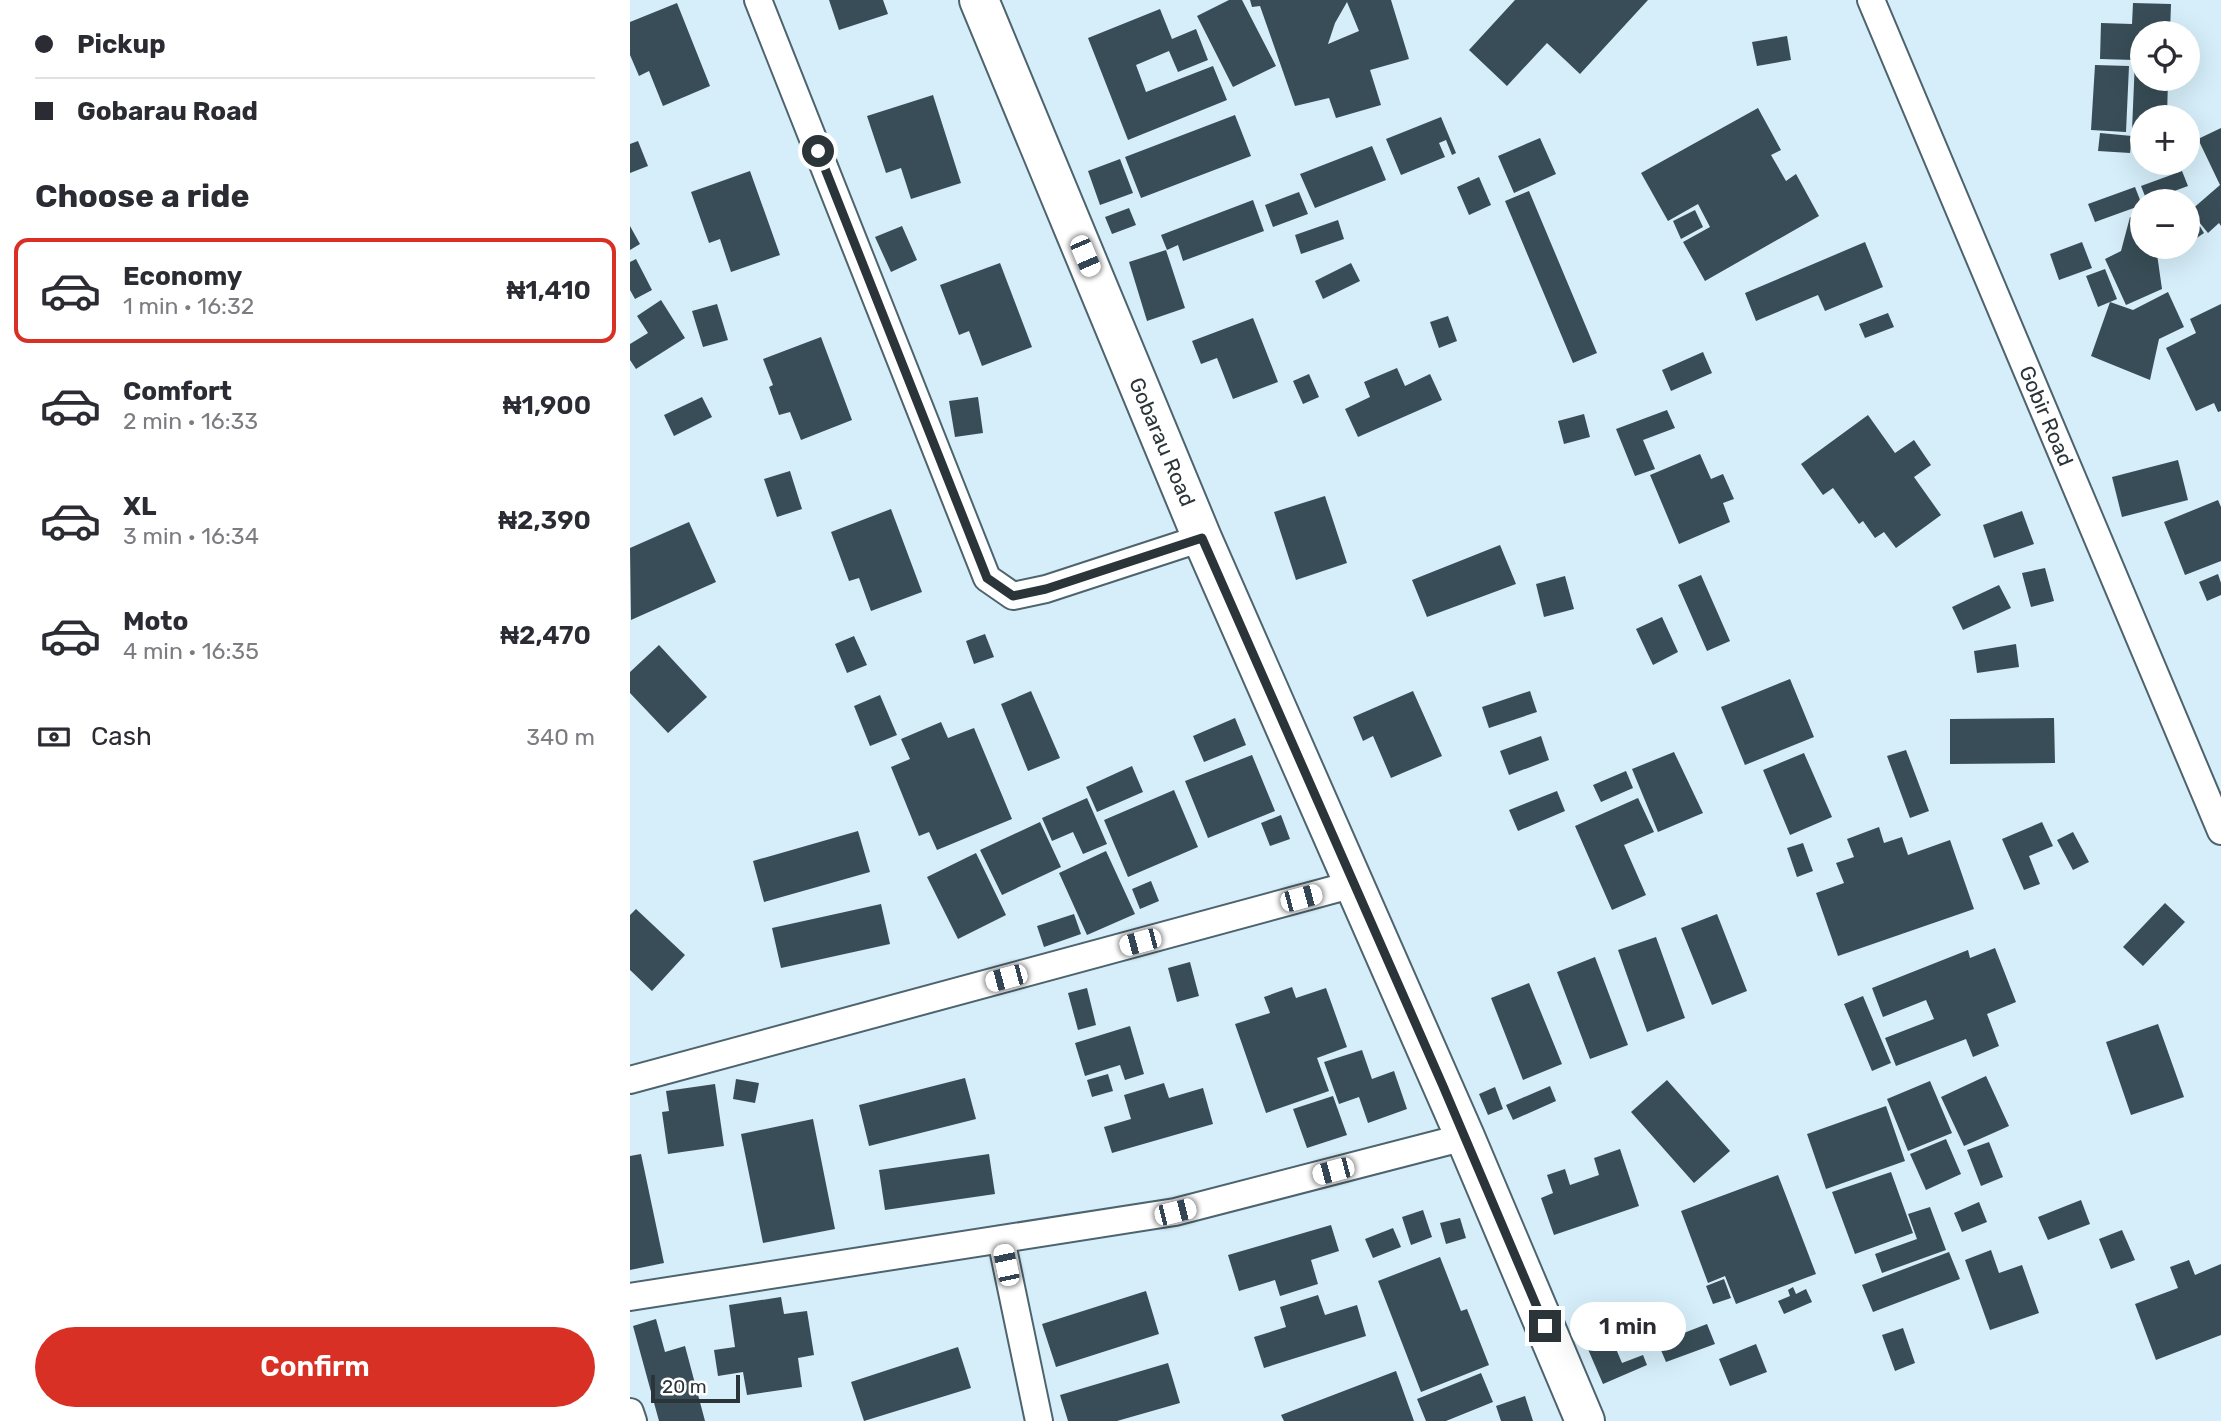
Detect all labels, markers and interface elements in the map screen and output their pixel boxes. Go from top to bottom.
map controls [2130,21,2200,259]
button: locate [2130,21,2200,91]
text: Pickup [77,29,166,60]
text: Gobarau Road [77,96,258,127]
button: + [2130,105,2200,175]
route start [802,135,834,167]
text: Choose a ride [35,177,249,215]
button: − [2130,189,2200,259]
car [1068,233,1103,279]
icon: car [39,259,102,322]
text: Economy [123,261,242,292]
text: ₦1,410 [506,275,591,306]
text: 1 min · 16:32 [123,292,254,320]
street label: Gobir Road [2014,362,2079,470]
icon: car [39,374,102,437]
street label: Gobarau Road [1124,374,1201,510]
text: Comfort [123,376,232,407]
text: ₦1,900 [503,390,591,421]
text: 2 min · 16:33 [123,407,258,435]
icon: car [39,489,102,552]
text: XL [123,491,156,522]
text: ₦2,390 [498,505,591,536]
text: 3 min · 16:34 [123,522,259,550]
icon: car [39,604,102,667]
text: Moto [123,606,188,637]
text: ₦2,470 [500,620,591,651]
text: 4 min · 16:35 [123,637,259,665]
icon: cash [35,718,73,756]
text: Cash [91,721,152,752]
text: 340 m [526,723,595,751]
car [1278,882,1325,914]
car [1117,926,1164,958]
car [983,962,1030,994]
car [1310,1155,1357,1187]
car [1153,1197,1198,1227]
car [992,1242,1021,1288]
callout: 1 min [1570,1302,1685,1350]
route end [1529,1310,1561,1342]
text: 1 min [1599,1312,1657,1340]
button: Confirm [35,1327,595,1407]
scale bar [651,1372,740,1404]
text: 20 m [662,1375,707,1398]

